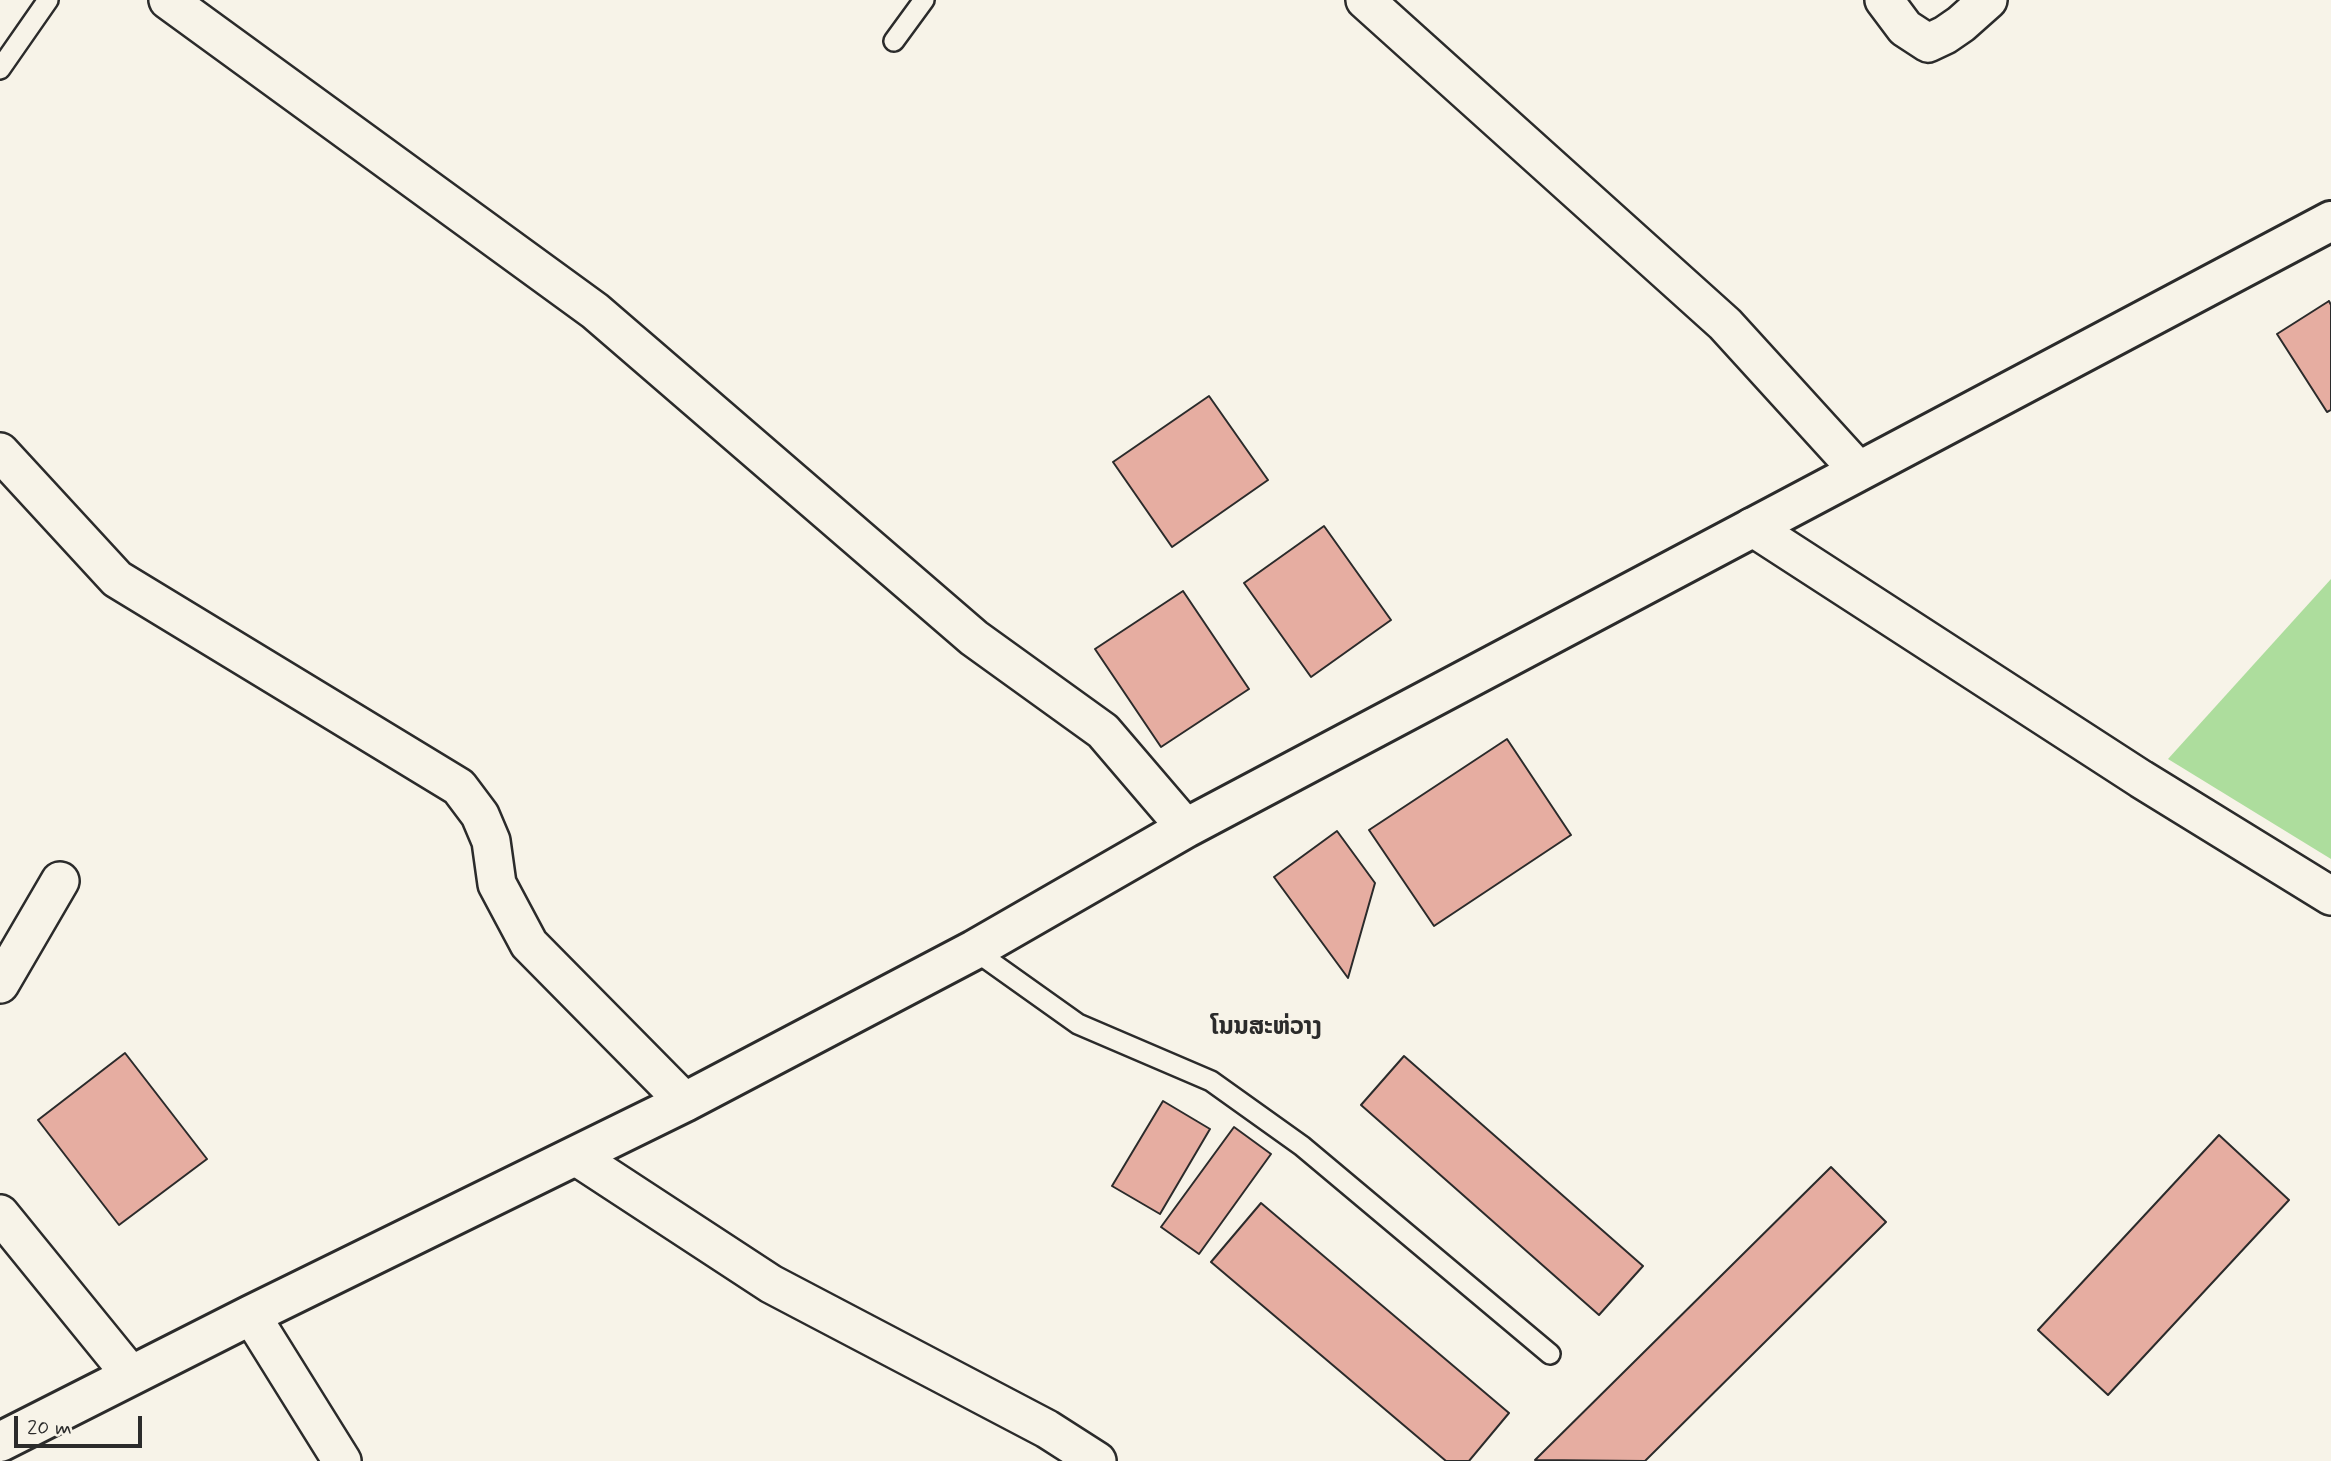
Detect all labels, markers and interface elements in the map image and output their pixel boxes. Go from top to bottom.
district label: ໂນນສະຫ່ວາງ [1210,1015,1322,1043]
scale bar [18,1402,145,1446]
text: 20 m [27,1414,72,1442]

